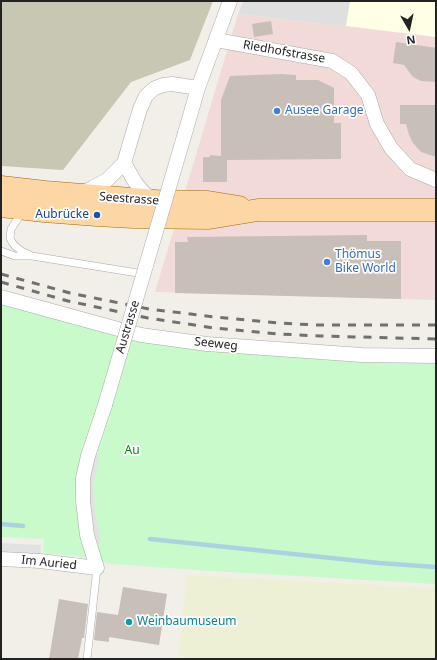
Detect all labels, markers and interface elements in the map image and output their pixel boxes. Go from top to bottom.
north arrow [389,8,429,48]
text: N [405,32,417,48]
street label: Riedhofstrasse [242,38,326,66]
place label: Ausee Garage [285,104,364,118]
marker: Ausee Garage [272,106,282,116]
street label: Seestrasse [99,190,159,208]
place label: Aubrücke [35,208,89,222]
marker: Aubrücke [92,210,102,220]
place label: Thömus Bike World [335,248,396,276]
marker: Thömus Bike World [322,257,332,267]
street label: Austrasse [113,299,143,355]
street label: Seeweg [194,335,238,353]
park label: Au [124,444,140,458]
street label: Im Auried [21,553,77,573]
place label: Weinbaumuseum [137,615,237,629]
marker: Weinbaumuseum [124,617,134,627]

